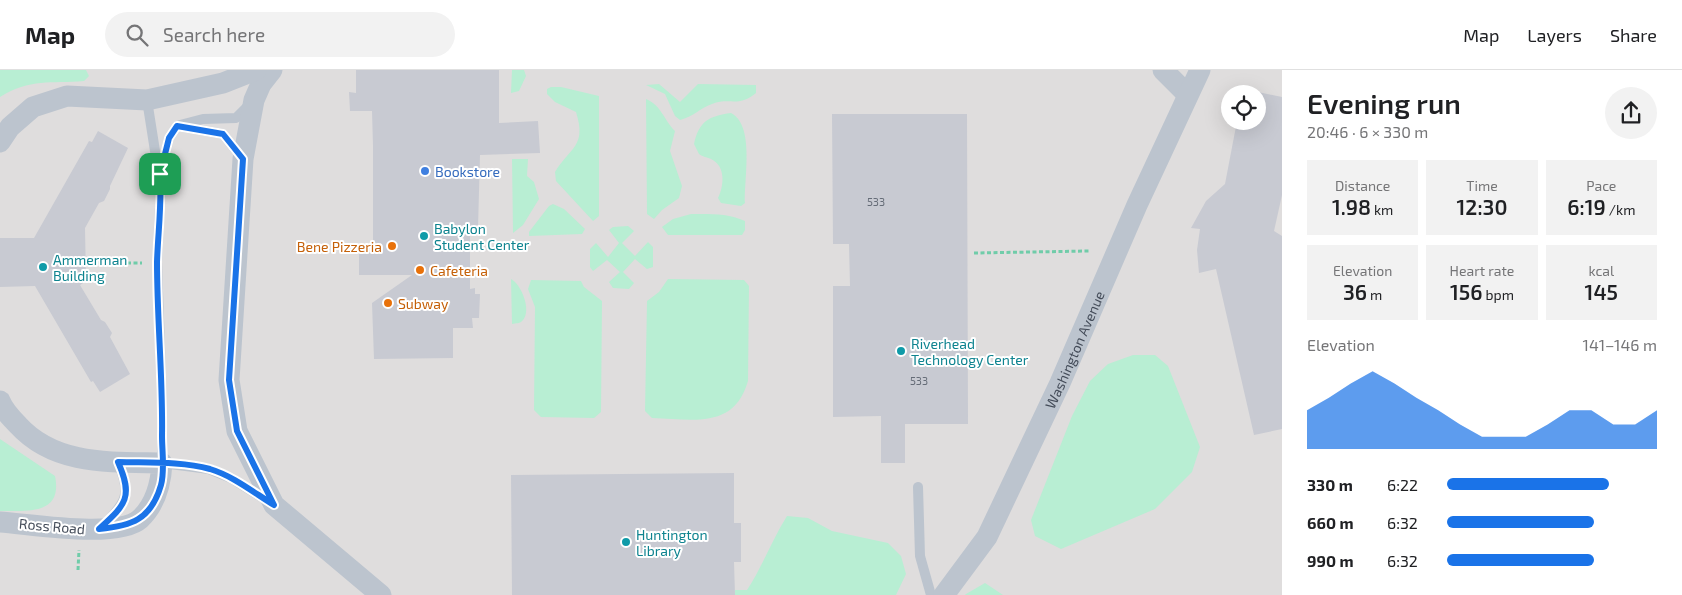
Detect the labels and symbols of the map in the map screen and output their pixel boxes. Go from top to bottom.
pin [139,153,181,195]
place label: Bookstore [435,163,500,180]
marker: Bookstore [419,165,431,177]
house number: 533 [867,195,885,208]
place label: Babylon Student Center [434,220,530,253]
marker: Babylon Student Center [418,230,430,242]
place label: Bene Pizzeria [297,238,382,255]
marker: Bene Pizzeria [386,240,398,252]
place label: Ammerman Building [53,251,127,284]
marker: Ammerman Building [37,261,49,273]
place label: Cafeteria [430,262,488,279]
marker: Cafeteria [414,264,426,276]
street label: Washington Avenue [1041,288,1107,411]
place label: Subway [398,295,449,312]
marker: Subway [382,297,394,309]
place label: Riverhead Technology Center [911,335,1029,368]
marker: Riverhead Technology Center [895,345,907,357]
house number: 533 [910,374,928,387]
street label: Ross Road [18,515,86,537]
place label: Huntington Library [636,526,708,559]
marker: Huntington Library [620,536,632,548]

